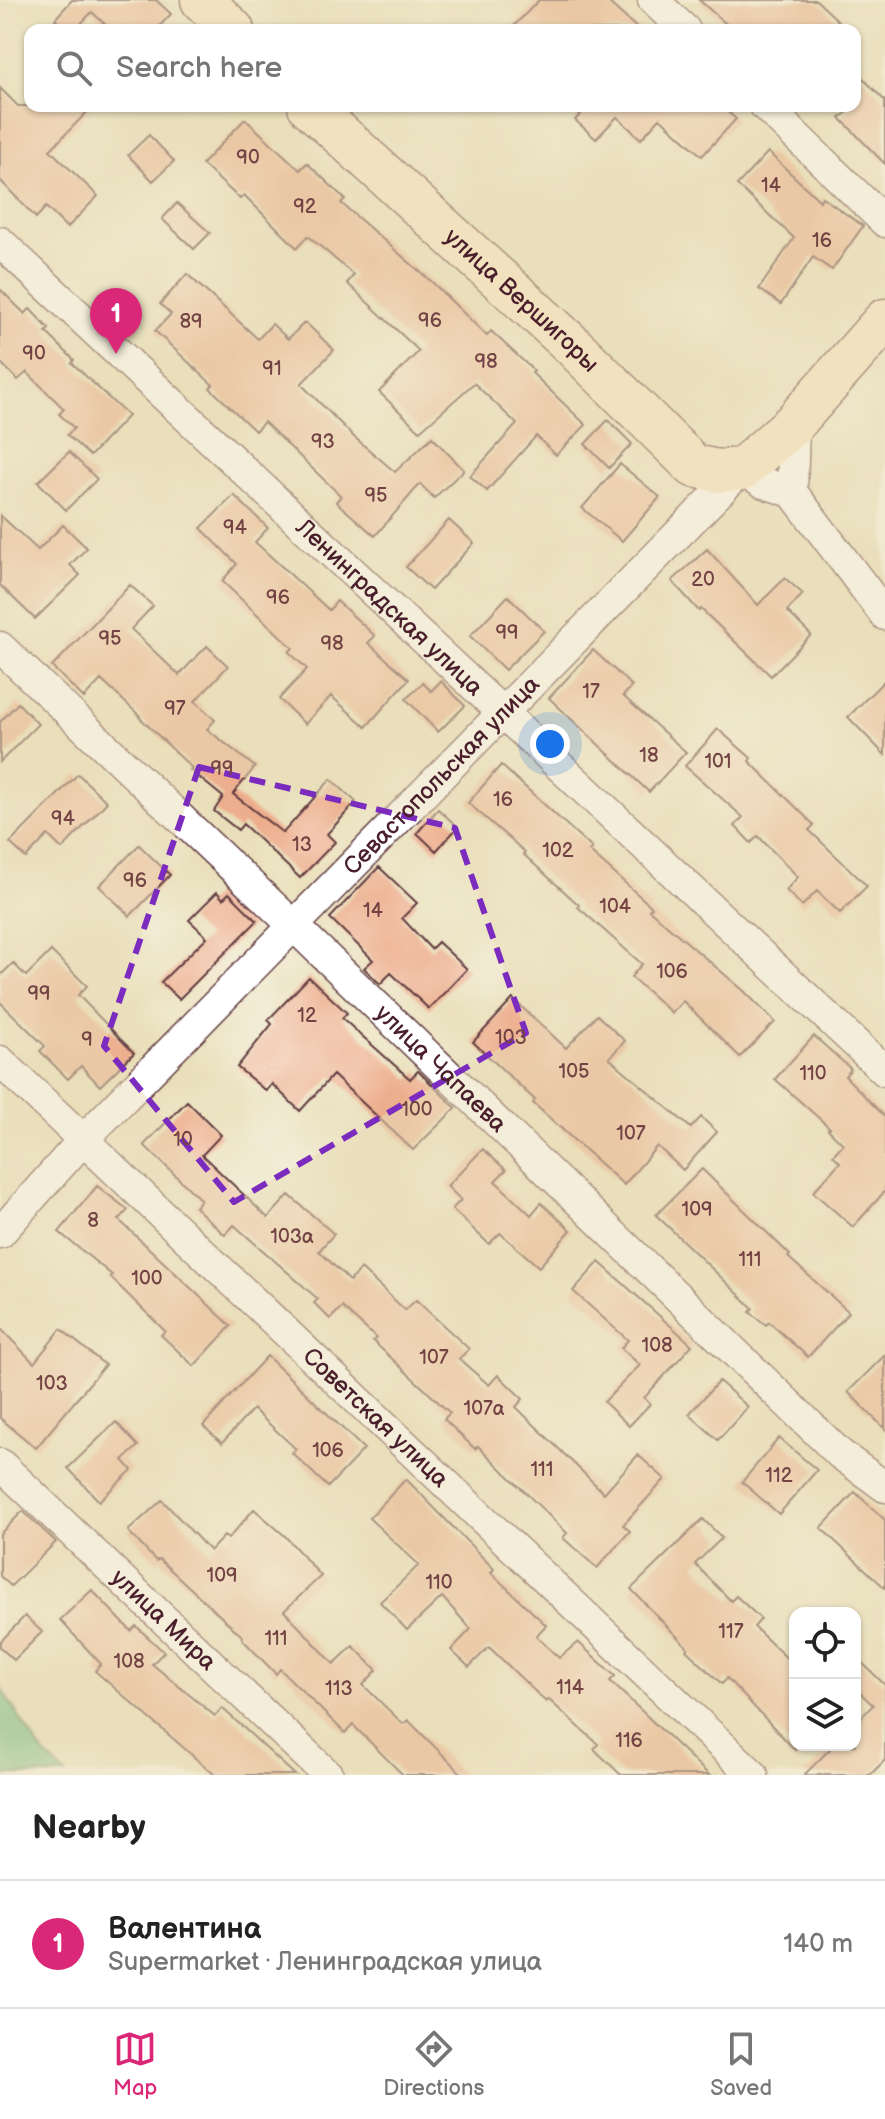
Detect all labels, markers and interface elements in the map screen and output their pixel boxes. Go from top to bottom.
search box [24,24,861,112]
icon: search [52,46,96,90]
text: Search here [116,50,282,86]
house number: 90 [236,146,260,170]
house number: 14 [761,174,781,198]
house number: 92 [293,195,317,219]
street label: улица Вершигоры [439,222,605,378]
house number: 16 [812,229,832,253]
pin: 1 [90,288,142,354]
house number: 96 [418,309,442,333]
house number: 89 [179,310,203,334]
house number: 90 [22,342,46,366]
house number: 98 [474,350,498,374]
house number: 91 [262,357,282,381]
house number: 93 [311,430,335,454]
house number: 95 [364,484,388,508]
street label: Ленинградская улица [289,512,489,702]
house number: 94 [223,516,247,540]
house number: 20 [691,568,715,592]
house number: 96 [266,586,290,610]
house number: 99 [495,621,519,645]
house number: 95 [98,627,122,651]
house number: 98 [320,632,344,656]
street label: Севастопольская улица [337,670,545,881]
house number: 17 [582,680,600,704]
house number: 97 [164,697,186,721]
your location [530,724,570,764]
house number: 18 [639,744,659,768]
house number: 101 [704,750,732,774]
house number: 99 [210,757,234,781]
house number: 16 [493,788,513,812]
house number: 94 [51,807,75,831]
house number: 13 [292,833,312,857]
house number: 102 [542,839,574,863]
house number: 96 [123,869,147,893]
house number: 104 [599,895,631,919]
house number: 14 [363,899,383,923]
house number: 106 [656,960,688,984]
house number: 99 [27,982,51,1006]
street label: улица Чапаева [370,998,513,1138]
house number: 12 [297,1004,317,1028]
house number: 103 [495,1026,527,1050]
house number: 9 [81,1028,93,1052]
house number: 105 [559,1060,589,1084]
house number: 110 [799,1062,827,1086]
house number: 100 [401,1098,433,1122]
house number: 107 [616,1122,646,1146]
house number: 10 [173,1128,193,1152]
house number: 109 [681,1198,713,1222]
house number: 8 [87,1209,99,1233]
house number: 103а [270,1225,314,1249]
house number: 111 [738,1248,762,1272]
house number: 100 [131,1267,163,1291]
house number: 108 [641,1334,673,1358]
street label: Советская улица [297,1342,455,1493]
house number: 107 [419,1346,449,1370]
house number: 103 [36,1372,68,1396]
house number: 107а [463,1397,505,1421]
house number: 106 [312,1439,344,1463]
house number: 111 [530,1458,554,1482]
house number: 112 [765,1464,793,1488]
street label: улица Мира [105,1563,223,1676]
house number: 109 [206,1564,238,1588]
house number: 110 [425,1571,453,1595]
map controls [789,1607,861,1751]
button: locate [789,1607,861,1679]
house number: 117 [718,1620,744,1644]
house number: 111 [264,1627,288,1651]
house number: 108 [113,1650,145,1674]
house number: 114 [556,1676,584,1700]
house number: 113 [325,1677,353,1701]
button: layers [789,1679,861,1751]
house number: 116 [615,1729,643,1753]
text: Nearby [32,1807,146,1848]
text: Валентина [108,1911,261,1947]
text: 1 [53,1929,63,1960]
text: 140 m [783,1929,853,1960]
text: Supermarket · Ленинградская улица [108,1947,542,1978]
tab: Map [113,2027,157,2102]
tab: Directions [383,2027,484,2102]
tab: Saved [710,2027,772,2102]

